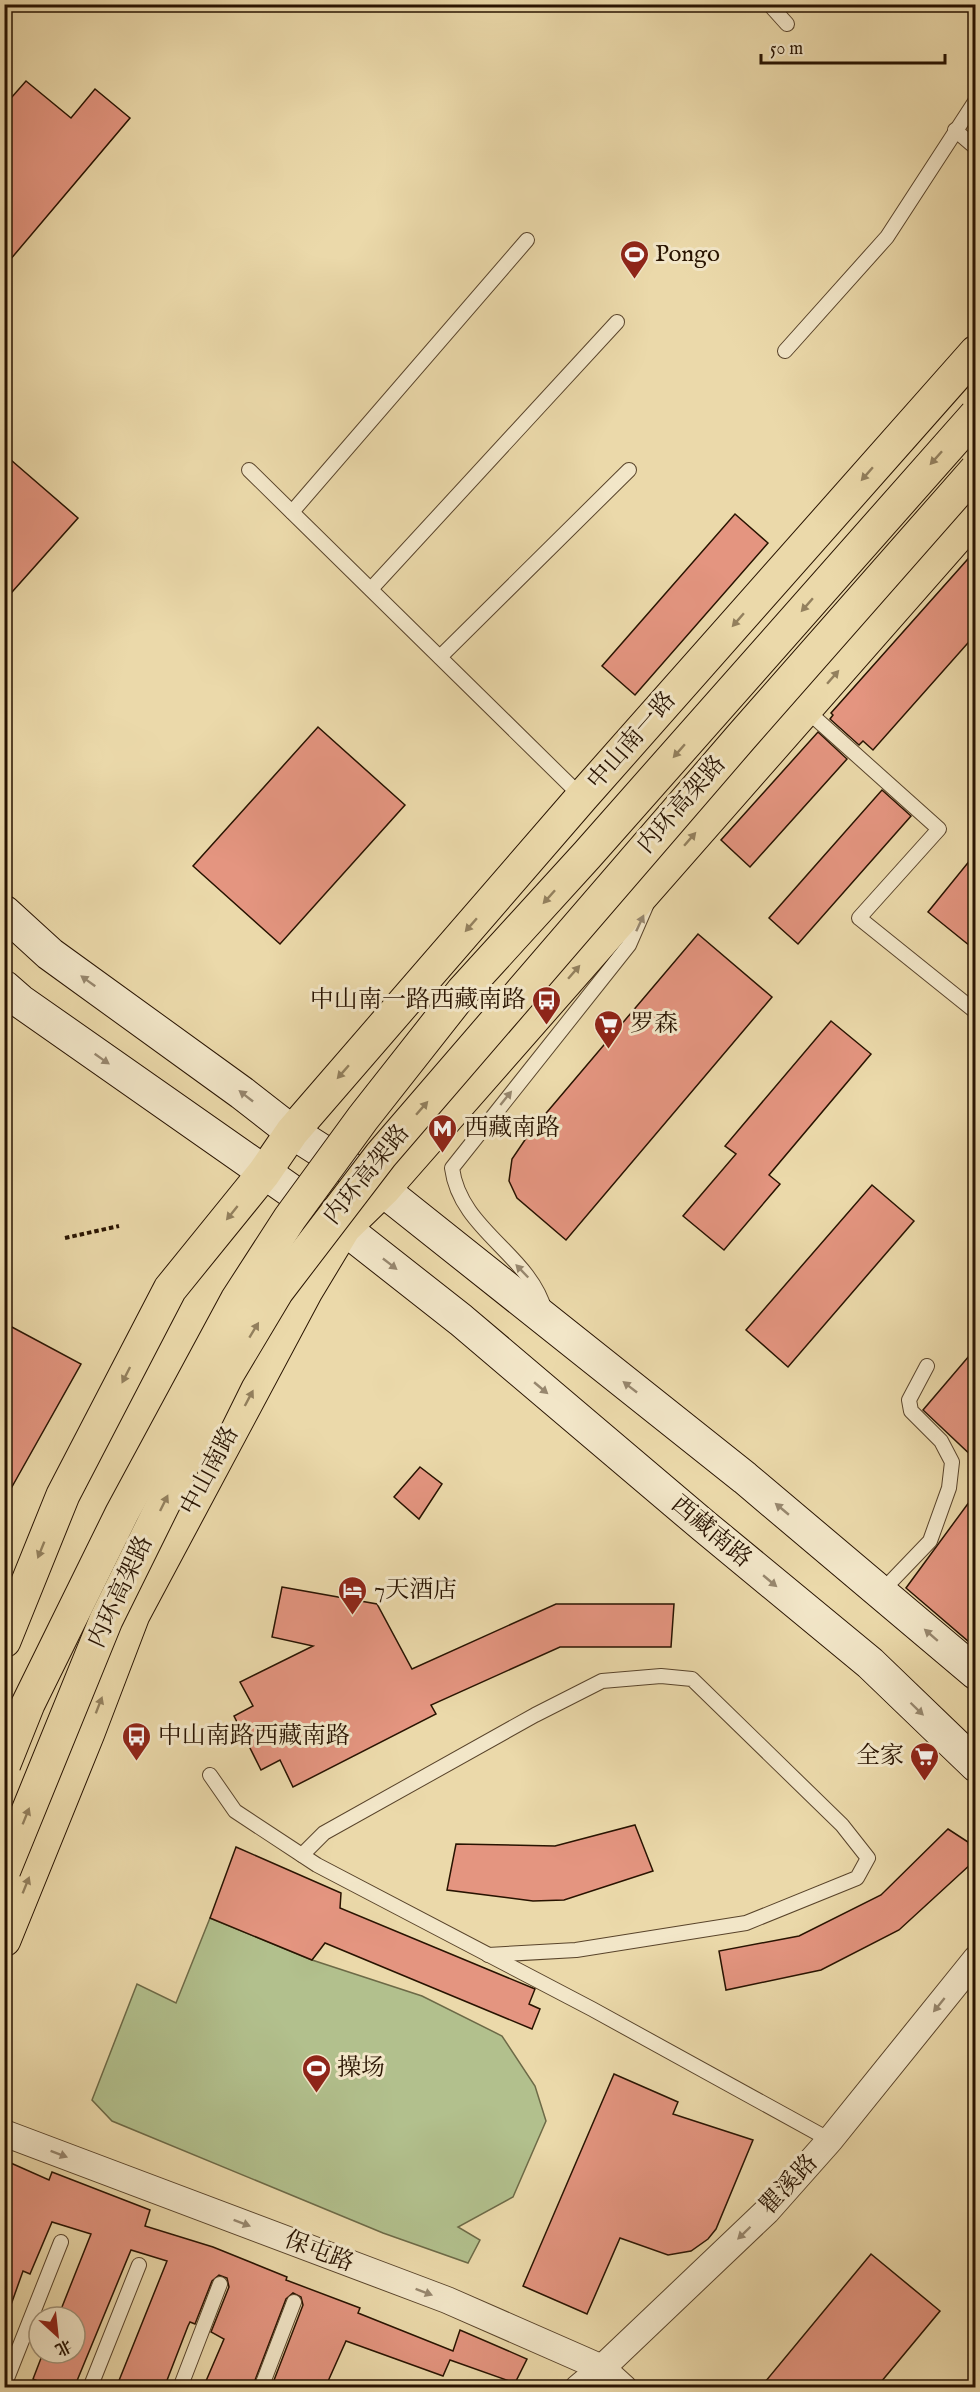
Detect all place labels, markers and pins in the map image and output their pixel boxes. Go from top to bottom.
sports icon: Pongo [618,238,650,280]
place label: Pongo [655,239,720,270]
bus stop icon: 中山南一路西藏南路 [531,984,563,1026]
place label: 中山南一路西藏南路 [310,985,526,1016]
supermarket icon: 罗森 [593,1008,625,1050]
place label: 罗森 [630,1009,678,1040]
metro station icon: 西藏南路 [427,1112,459,1154]
place label: 西藏南路 [464,1113,560,1144]
hotel icon: 7天酒店 [337,1574,369,1616]
place label: 7天酒店 [374,1575,457,1606]
bus stop icon: 中山南路西藏南路 [121,1720,153,1762]
place label: 中山南路西藏南路 [158,1721,350,1752]
supermarket icon: 全家 [909,1740,941,1782]
place label: 全家 [856,1741,904,1772]
sports icon: 操场 [300,2052,332,2094]
place label: 操场 [337,2053,385,2084]

